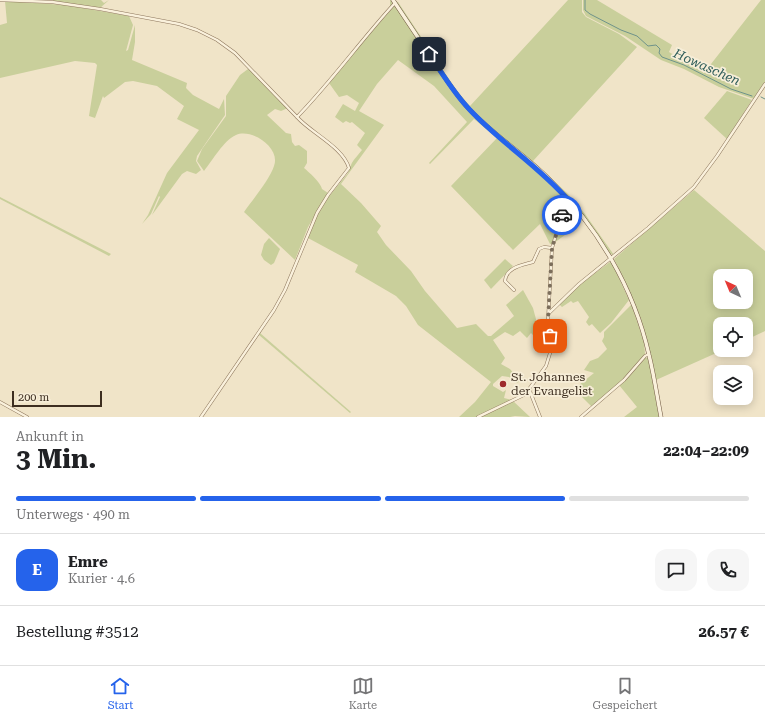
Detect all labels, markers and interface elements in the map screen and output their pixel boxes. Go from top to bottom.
pin [412,37,446,71]
icon: home [418,43,440,65]
water label: Howaschen [670,45,743,88]
courier [542,195,582,235]
icon: car [551,204,573,226]
north arrow [713,269,753,309]
map controls [713,269,753,405]
button: locate [713,317,753,357]
pin [533,319,567,353]
icon: bag [539,325,561,347]
button: layers [713,365,753,405]
place label: St. Johannes der Evangelist [511,370,593,398]
marker: St. Johannes der Evangelist [498,379,508,389]
scale bar [12,389,102,408]
text: 200 m [18,391,49,404]
text: Ankunft in [16,429,84,444]
text: 22:04–22:09 [663,442,749,460]
text: 3 Min. [16,444,97,474]
text: Unterwegs · 490 m [16,507,130,522]
button: chat [655,549,697,591]
button: phone [707,549,749,591]
text: Emre [68,553,108,571]
text: E [32,561,42,579]
text: Kurier · 4.6 [68,571,135,586]
text: Bestellung #3512 [16,623,139,641]
text: 26.57 € [698,623,749,641]
tab: Start [108,675,133,712]
tab: Karte [349,675,377,712]
tab: Gespeichert [593,675,657,712]

